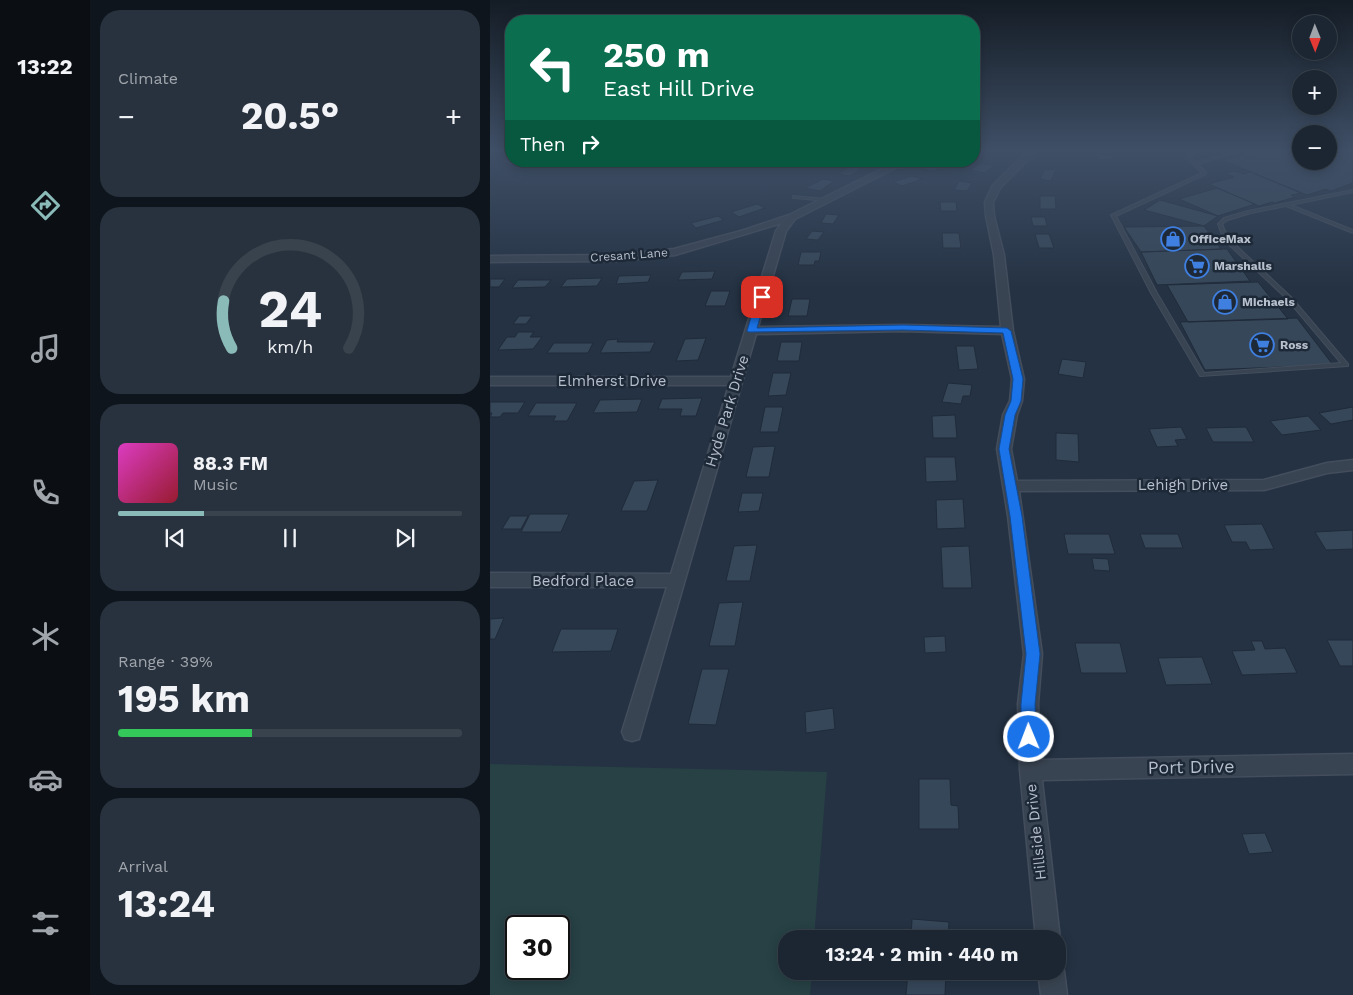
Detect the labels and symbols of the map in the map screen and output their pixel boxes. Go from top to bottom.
north arrow [1292,15,1338,60]
shop icon: OfficeMax [1160,226,1186,252]
place label: OfficeMax [1190,232,1251,246]
street label: Cresant Lane [590,245,668,265]
supermarket icon: Marshalls [1184,253,1210,279]
place label: Marshalls [1214,259,1273,273]
pin [741,276,783,318]
shop icon: Michaels [1212,289,1238,315]
place label: Michaels [1242,295,1295,309]
supermarket icon: Ross [1249,332,1275,358]
place label: Ross [1280,338,1309,352]
street label: Hyde Park Drive [701,353,753,469]
street label: Elmherst Drive [558,372,666,390]
street label: Lehigh Drive [1138,476,1228,494]
street label: Bedford Place [532,572,634,590]
position arrow [1002,710,1054,762]
street label: Port Drive [1147,755,1235,778]
street label: Hillside Drive [1022,783,1050,881]
speed limit sign: 30 [505,915,570,980]

